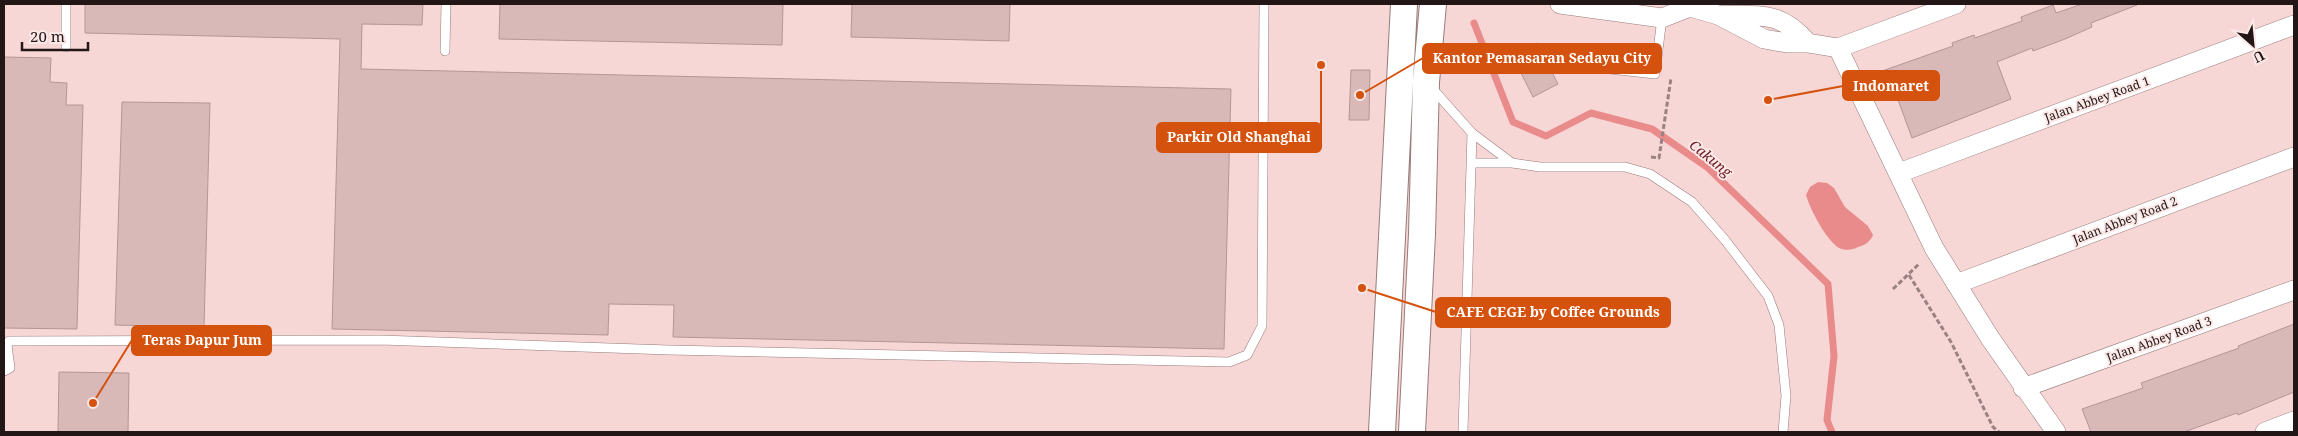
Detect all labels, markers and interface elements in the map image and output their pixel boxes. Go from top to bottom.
scale bar [22,20,89,52]
north arrow [2228,20,2278,70]
text: 20 m [30,26,65,46]
callout: Kantor Pemasaran Sedayu City [1423,44,1661,73]
text: U [2250,46,2268,68]
text: Kantor Pemasaran Sedayu City [1433,48,1652,67]
callout: Indomaret [1843,71,1939,100]
street label: Jalan Abbey Road 1 [2041,72,2152,126]
text: Indomaret [1853,76,1929,95]
callout: Parkir Old Shanghai [1157,123,1321,152]
text: Parkir Old Shanghai [1167,127,1311,146]
water label: Cakung [1686,135,1737,182]
street label: Jalan Abbey Road 2 [2069,192,2180,248]
callout: CAFE CEGE by Coffee Grounds [1436,298,1670,327]
text: CAFE CEGE by Coffee Grounds [1446,302,1660,321]
street label: Jalan Abbey Road 3 [2103,312,2214,366]
callout: Teras Dapur Jum [132,326,271,355]
text: Teras Dapur Jum [142,330,262,349]

